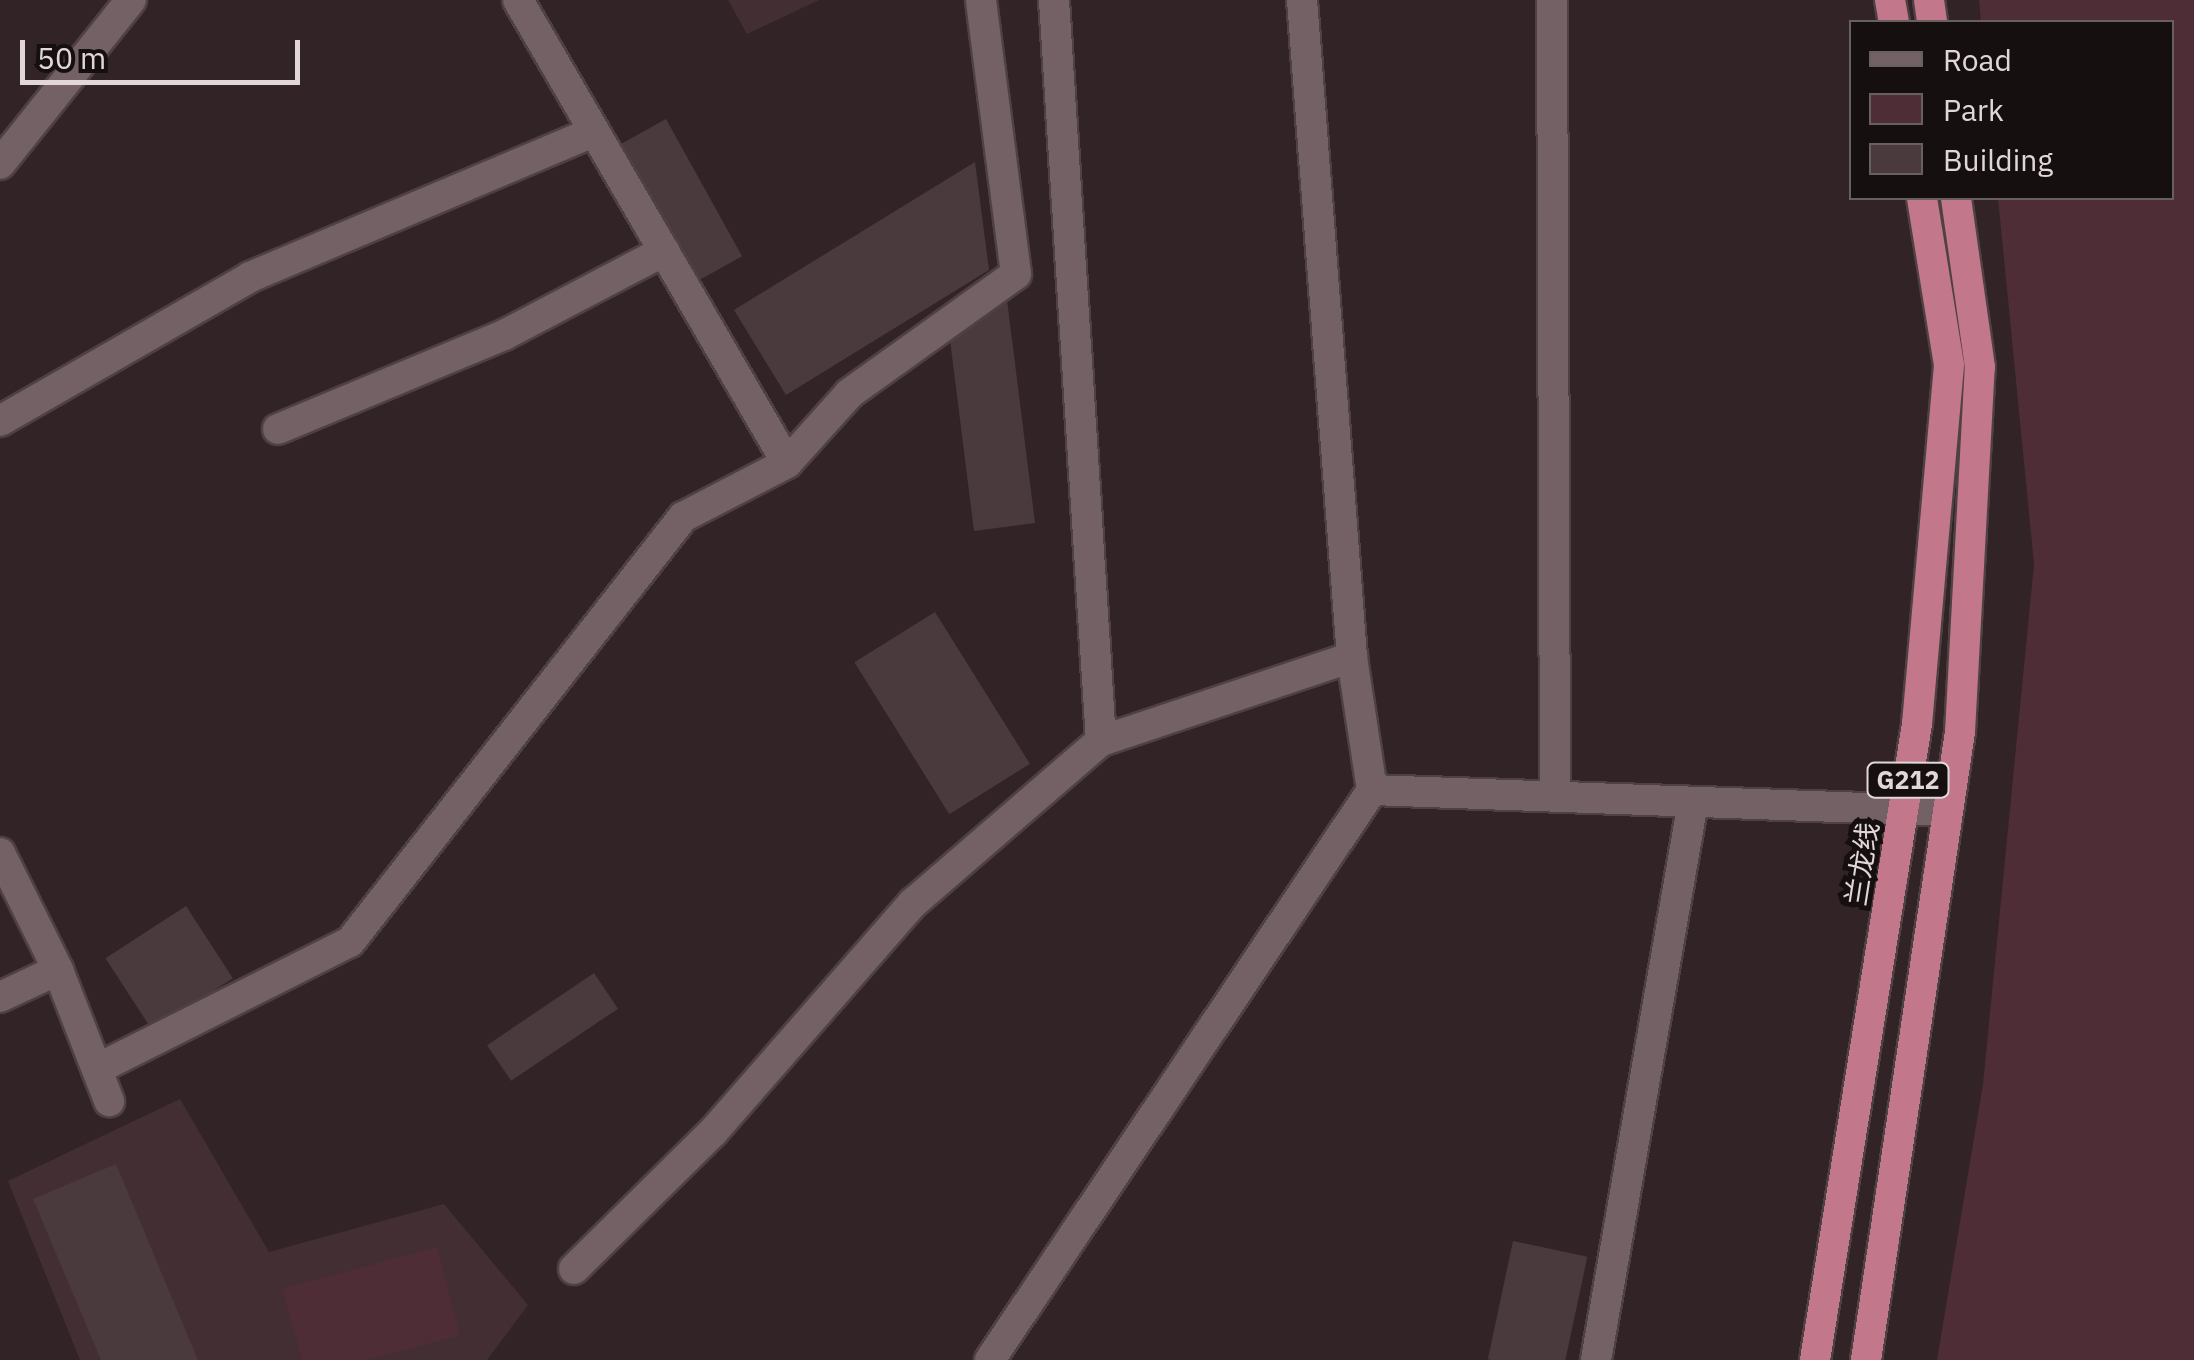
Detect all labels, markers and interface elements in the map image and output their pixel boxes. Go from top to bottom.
scale bar [25,20,305,82]
legend [1849,20,2174,200]
text: 50 m [37,38,106,77]
text: Road [1943,40,2012,79]
text: Park [1943,90,2004,129]
text: Building [1943,140,2053,179]
road number: G212 [1866,760,1950,800]
street label: 兰龙线 [1839,820,1885,908]

